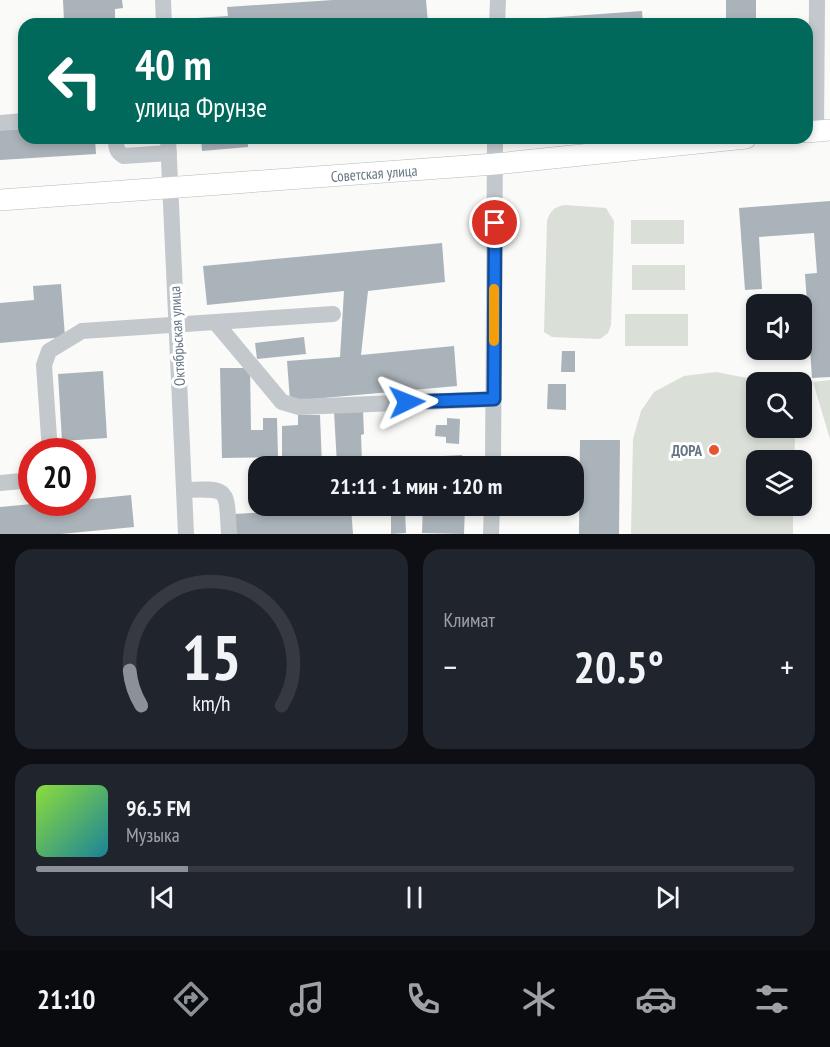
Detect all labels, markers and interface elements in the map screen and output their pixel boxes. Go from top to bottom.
text: 40 m [135,37,212,92]
icon: left [36,42,114,120]
text: улица Фрунзе [135,90,267,124]
street label: Советская улица [330,160,418,185]
pin [469,197,520,248]
icon: arrive [478,206,511,239]
street label: Октябрьская улица [165,286,189,386]
map controls [746,294,812,516]
button: sound [746,294,812,360]
position arrow [375,370,439,434]
button: search [746,372,812,438]
speed limit sign: 20 [18,438,96,516]
place label: ДОРА [672,441,702,460]
marker: ДОРА [707,443,721,457]
button: layers [746,450,812,516]
text: 21:11 · 1 мин · 120 m [330,472,502,500]
text: Климат [444,607,495,633]
text: 15 [181,616,241,697]
text: 20.5° [574,637,664,695]
text: − [444,645,457,688]
text: + [780,645,794,688]
text: km/h [192,689,230,717]
text: 96.5 FM [126,794,191,822]
text: Музыка [126,822,180,848]
icon: previous [146,881,179,914]
icon: pause [398,881,431,914]
icon: next [651,881,684,914]
icon: directions [170,978,212,1020]
icon: music [286,978,328,1020]
icon: phone [402,978,444,1020]
icon: climate [518,978,560,1020]
icon: car [635,978,677,1020]
icon: filters [751,978,793,1020]
text: 21:10 [37,982,96,1016]

